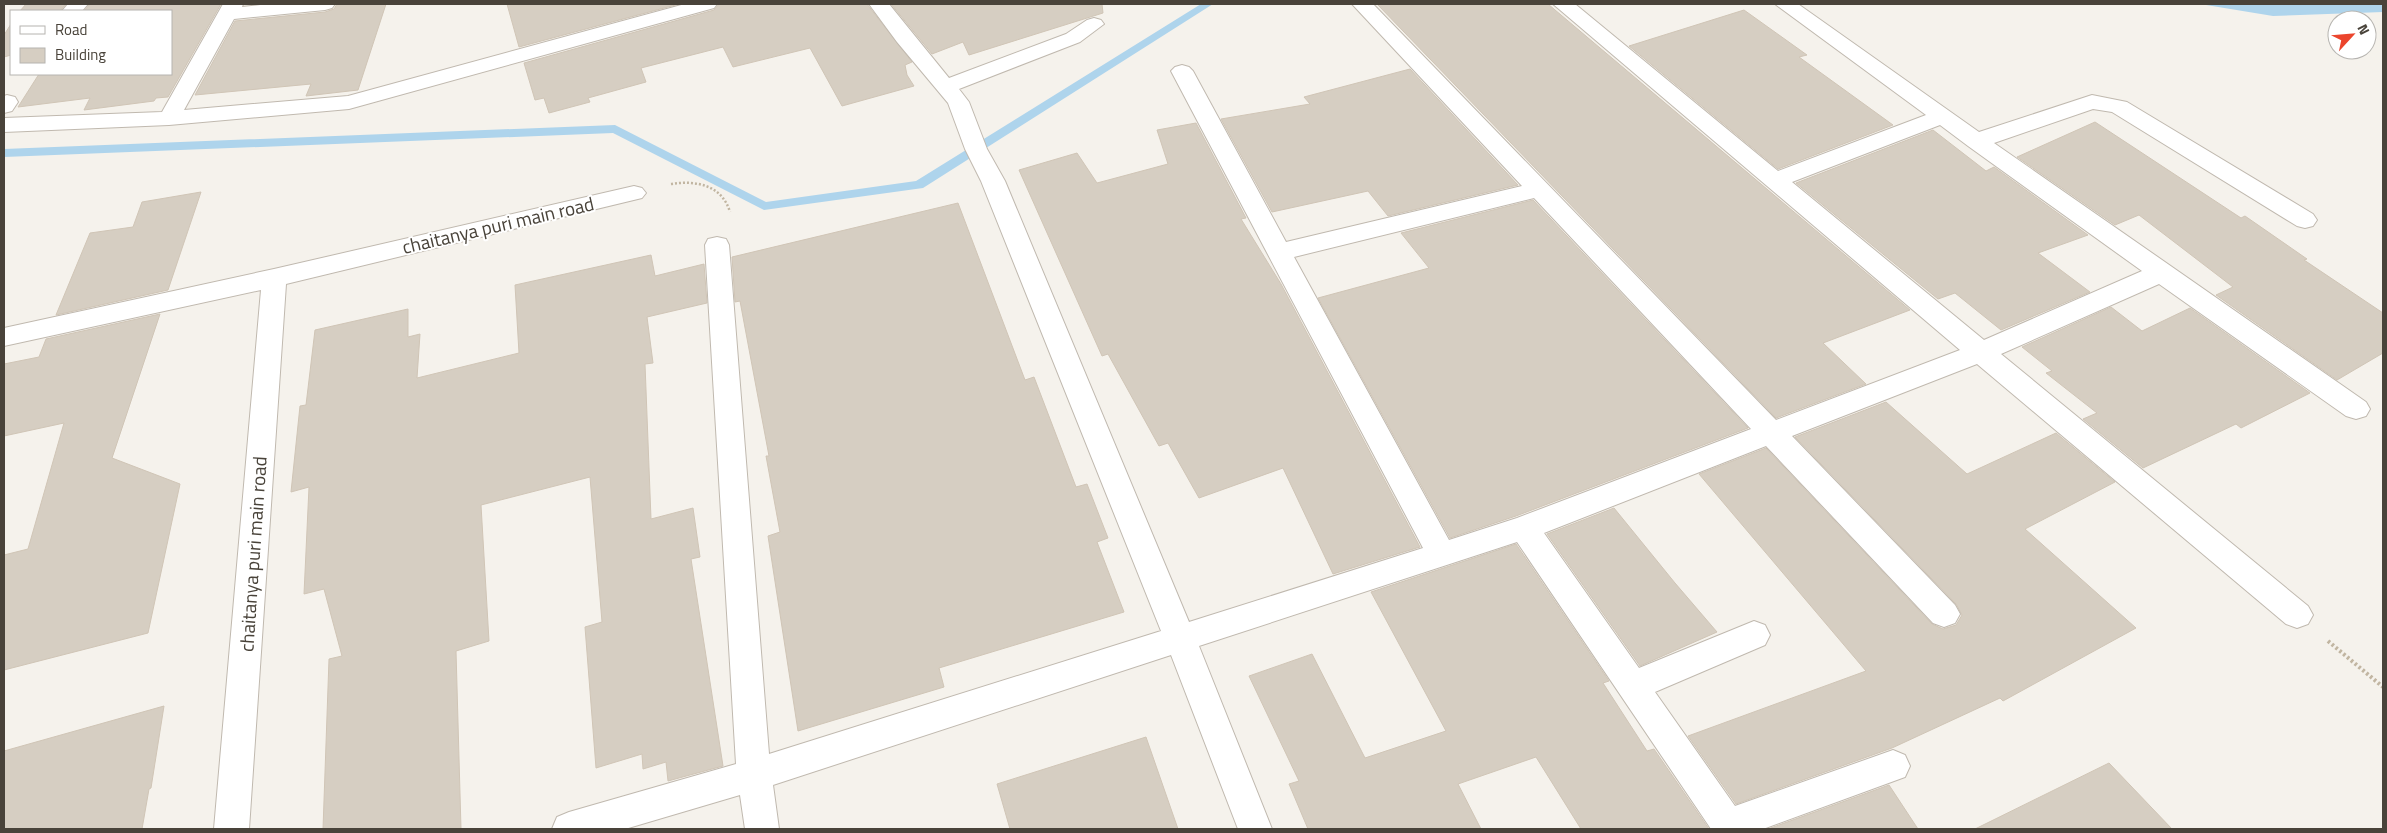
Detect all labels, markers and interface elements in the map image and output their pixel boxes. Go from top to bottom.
legend [10,10,172,75]
north arrow [2327,10,2377,60]
text: Road [55,18,87,41]
text: N [2353,20,2376,38]
text: Building [55,43,106,66]
street label: chaitanya puri main road [399,188,597,261]
street label: chaitanya puri main road [231,455,274,653]

